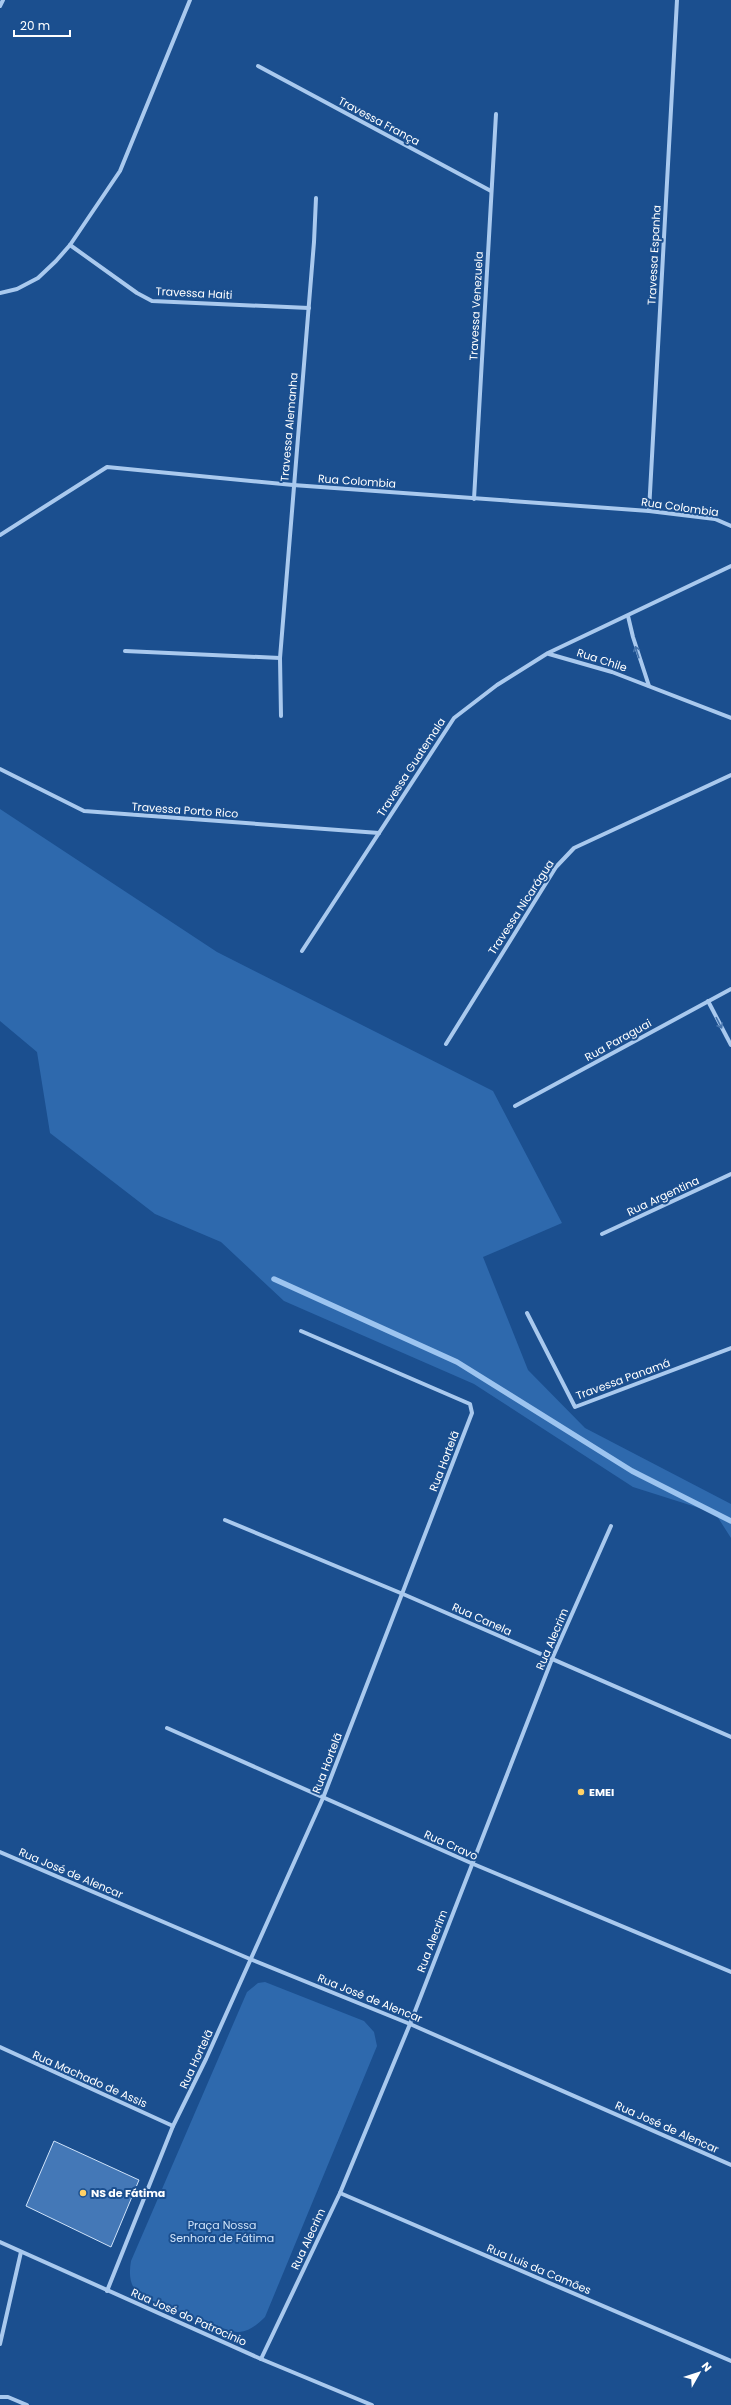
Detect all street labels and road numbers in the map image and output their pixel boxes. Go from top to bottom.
street label: Travessa França [335,93,423,149]
street label: Travessa Espanha [643,205,665,305]
street label: Travessa Venezuela [465,251,487,361]
street label: Travessa Haiti [155,283,233,303]
street label: Travessa Alemanha [276,372,302,482]
street label: Rua Colombia [317,470,397,492]
street label: Rua Colombia [640,494,720,520]
street label: Rua Chile [575,644,629,676]
street label: Travessa Guatemala [373,714,449,820]
street label: Travessa Porto Rico [131,798,239,822]
street label: Travessa Nicarágua [484,856,558,958]
street label: Rua Paraguai [582,1015,655,1065]
street label: Rua Argentina [624,1172,702,1220]
street label: Travessa Panamá [574,1354,672,1404]
street label: Rua Hortelã [425,1428,463,1494]
street label: Rua Canela [449,1599,515,1639]
street label: Rua Alecrim [532,1606,572,1672]
street label: Rua Hortelã [308,1730,346,1796]
street label: Rua Cravo [422,1826,480,1864]
street label: Rua José de Alencar [16,1844,126,1902]
street label: Rua Alecrim [413,1907,451,1975]
street label: Rua José de Alencar [315,1970,425,2026]
street label: Rua Hortelã [175,2027,217,2091]
street label: Rua Machado de Assis [30,2046,150,2112]
street label: Rua José de Alencar [613,2097,721,2157]
street label: Rua Alecrim [287,2206,329,2272]
street label: Rua Luis da Camões [484,2240,594,2298]
street label: Rua José do Patrocinio [129,2284,249,2350]

